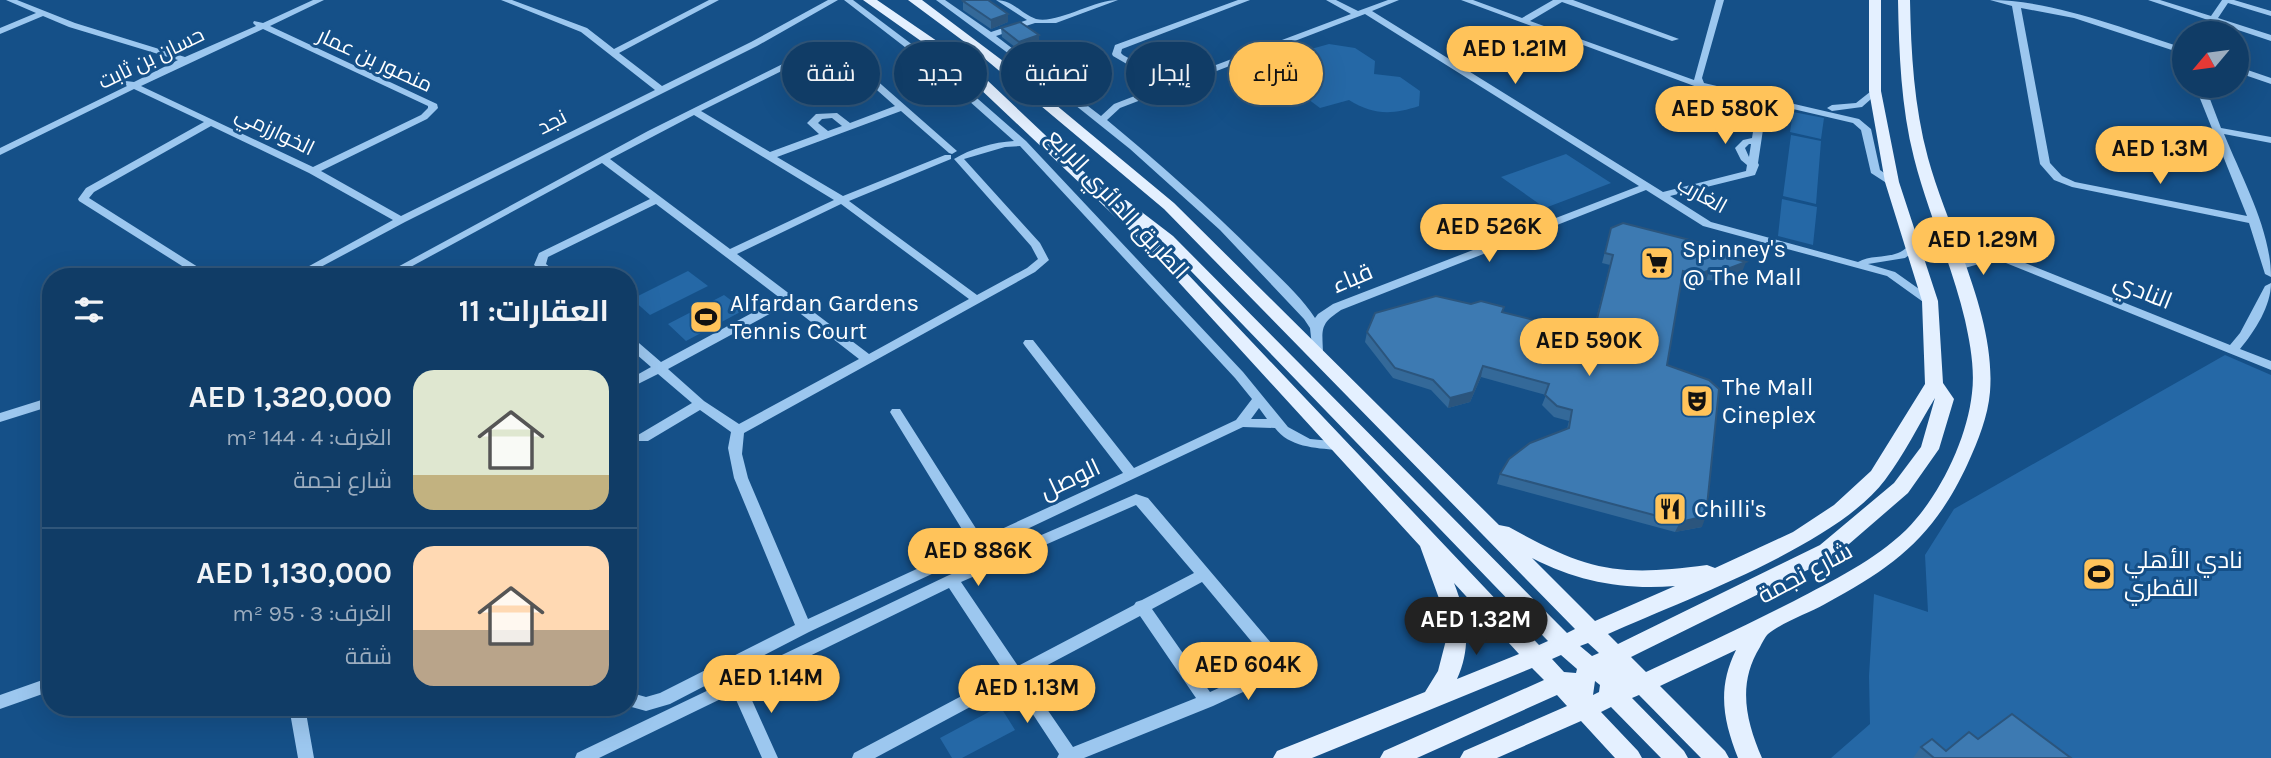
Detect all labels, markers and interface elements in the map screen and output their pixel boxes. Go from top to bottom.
north arrow [2172,21,2249,98]
map controls [2172,21,2249,98]
street label: حسان بن ثابت [94,22,208,95]
street label: منصور بن عمار [312,23,436,98]
pin: AED 1.21M [1435,27,1595,86]
text: AED 1.21M [1463,35,1567,62]
chip: شقة [782,42,880,105]
chip: جديد [894,42,987,105]
chip: تصفية [1001,42,1112,105]
chip: إيجار [1126,42,1215,105]
chip: شراء [1229,42,1323,105]
pin: AED 580K [1653,86,1797,146]
text: AED 580K [1671,95,1779,122]
street label: الخوارزمي [230,102,318,164]
street label: نجد [533,105,571,139]
street label: الطريق الدائري الرابع [1038,123,1195,288]
pin: AED 1.3M [2088,127,2232,186]
text: AED 1.3M [2111,135,2209,162]
street label: الغارب [1673,172,1731,218]
pin: AED 526K [1417,204,1561,264]
text: AED 526K [1436,213,1542,240]
pin: AED 1.29M [1903,218,2063,277]
text: AED 1.29M [1928,226,2038,253]
place label: Spinney's @ The Mall [1682,235,1802,291]
supermarket icon: Spinney's @ The Mall [1638,244,1676,282]
street label: قباء [1327,257,1377,299]
street label: النادي [2108,267,2176,319]
place label: Alfardan Gardens Tennis Court [730,289,919,345]
icon: filters [70,291,108,329]
text: العقارات: 11 [459,293,609,329]
sports icon: Alfardan Gardens Tennis Court [687,298,725,336]
pin: AED 590K [1517,318,1661,378]
text: AED 590K [1536,327,1642,354]
place label: The Mall Cineplex [1722,373,1816,429]
text: AED 1,320,000 [189,379,392,415]
theatre icon: The Mall Cineplex [1678,382,1716,420]
icon: home [469,398,553,482]
text: الغرف: 4 · 144 m² [226,424,392,451]
street label: الوصل [1035,453,1105,505]
text: شارع نجمة [293,467,392,494]
restaurant icon: Chilli's [1651,490,1689,528]
place label: Chilli's [1694,495,1767,523]
pin: AED 886K [906,528,1050,588]
street label: شارع نجمة [1753,536,1858,611]
text: AED 886K [924,537,1032,564]
place label: نادي الأهلي القطري [2124,546,2243,606]
text: AED 1,130,000 [196,555,392,591]
sports icon: نادي الأهلي القطري [2080,555,2118,593]
icon: home [469,574,553,658]
pin: AED 1.32M [1396,598,1556,657]
text: الغرف: 3 · 95 m² [232,600,392,627]
text: AED 1.32M [1421,606,1531,633]
pin: AED 604K [1176,642,1320,702]
text: شقة [345,643,392,670]
text: AED 604K [1195,651,1301,678]
pin: AED 1.14M [691,656,851,715]
text: AED 1.14M [719,664,823,691]
pin: AED 1.13M [947,666,1107,725]
text: AED 1.13M [974,674,1080,701]

